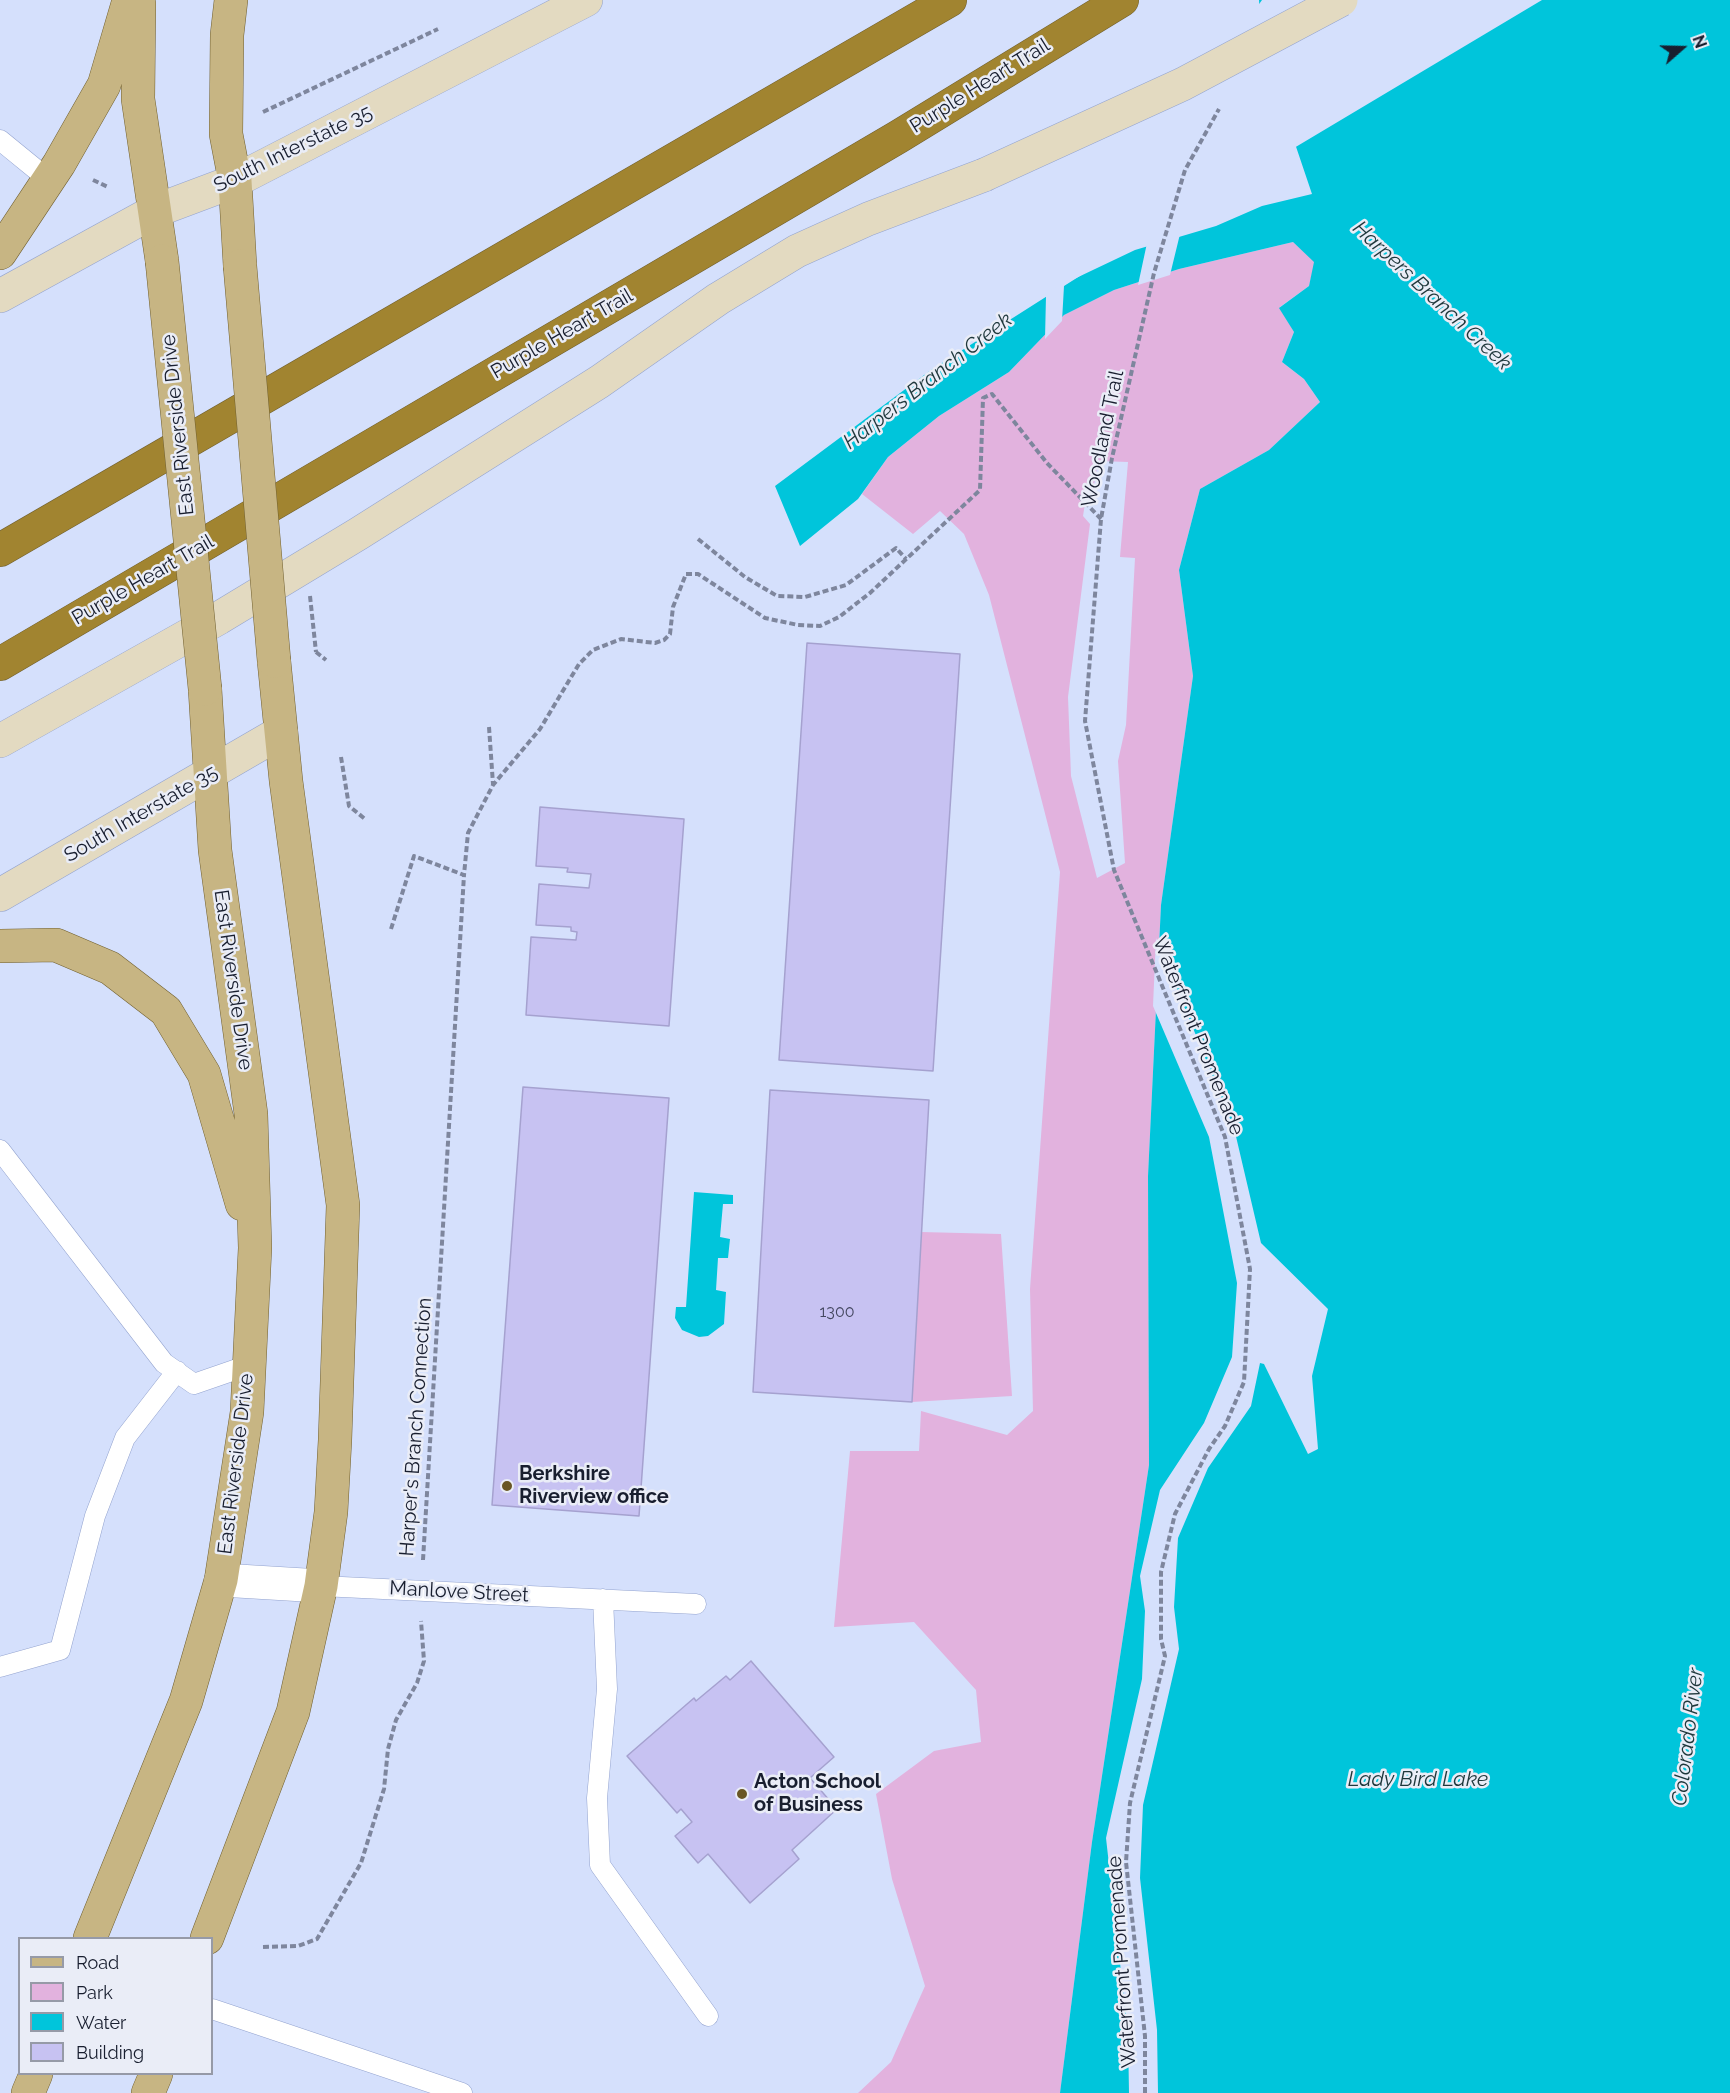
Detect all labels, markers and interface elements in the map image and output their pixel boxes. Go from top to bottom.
north arrow [1652,18,1712,78]
street label: Purple Heart Trail [906,33,1054,139]
text: N [1688,33,1710,51]
street label: South Interstate 35 [210,100,376,198]
water label: Harpers Branch Creek [1348,216,1516,376]
street label: Purple Heart Trail [487,284,637,384]
water label: Harpers Branch Creek [838,307,1018,455]
street label: East Riverside Drive [157,333,199,517]
street label: Woodland Trail [1077,368,1129,510]
street label: Purple Heart Trail [68,530,218,630]
street label: South Interstate 35 [60,760,222,868]
street label: East Riverside Drive [208,888,258,1072]
street label: Waterfront Promenade [1147,933,1249,1139]
street label: Harper's Branch Connection [395,1297,437,1557]
house number: 1300 [820,1302,854,1322]
street label: East Riverside Drive [213,1372,259,1556]
place label: Berkshire Riverview office [519,1462,669,1509]
marker: Berkshire Riverview office [500,1479,514,1493]
street label: Manlove Street [389,1576,529,1608]
water label: Colorado River [1667,1667,1709,1807]
water label: Lady Bird Lake [1348,1767,1488,1793]
place label: Acton School of Business [754,1770,881,1817]
marker: Acton School of Business [735,1787,749,1801]
street label: Waterfront Promenade [1103,1855,1141,2069]
legend [18,1937,213,2075]
text: Road [76,1952,119,1973]
text: Park [76,1982,113,2003]
text: Water [76,2012,126,2033]
text: Building [76,2042,144,2063]

